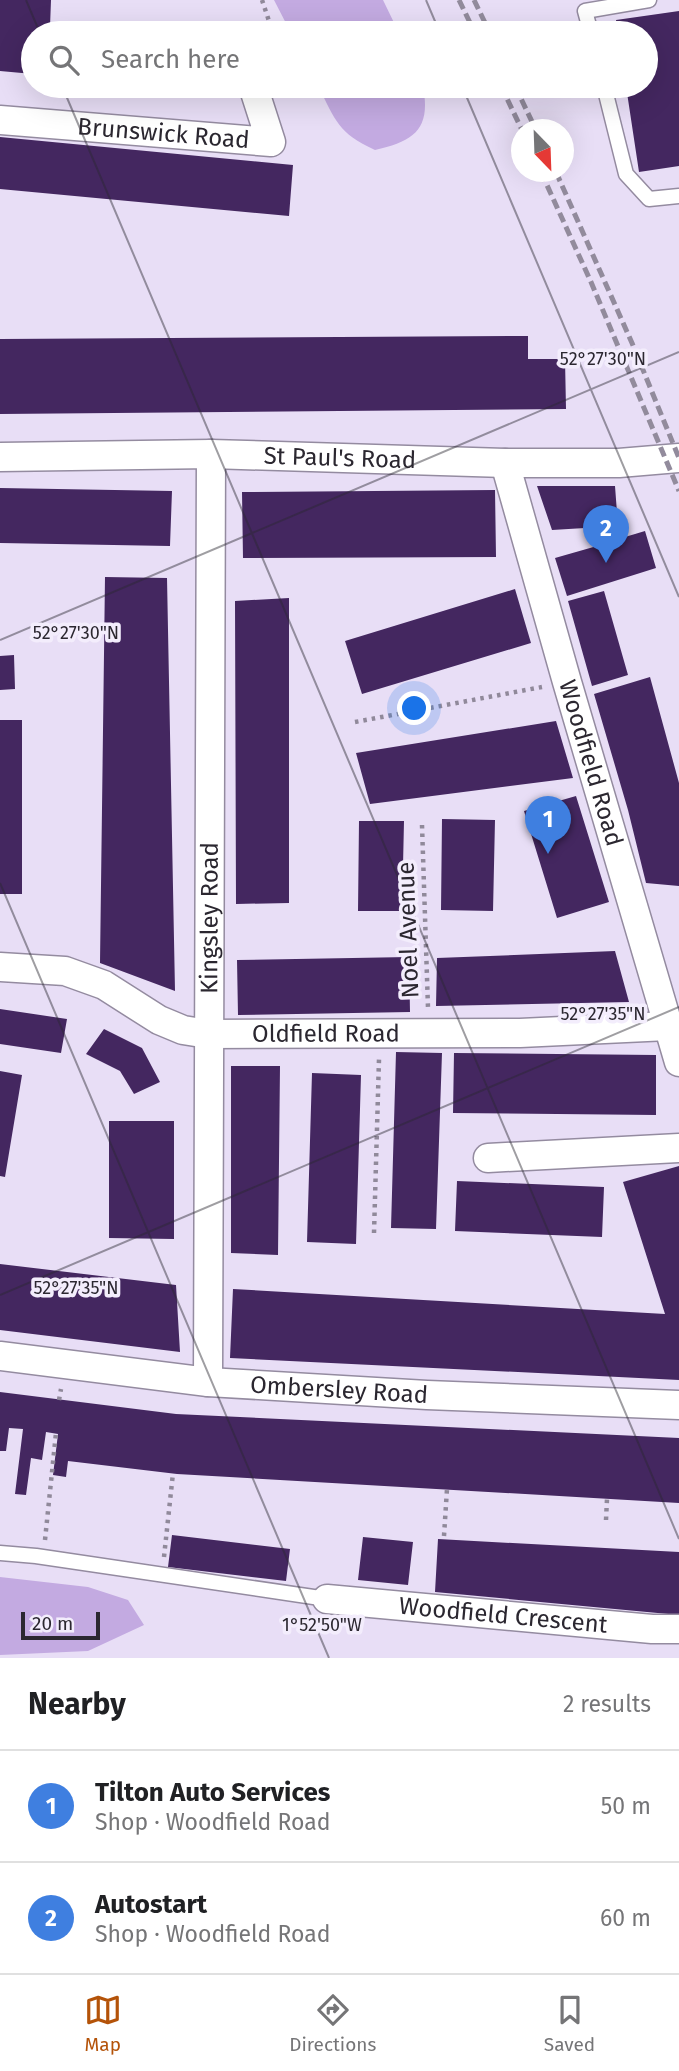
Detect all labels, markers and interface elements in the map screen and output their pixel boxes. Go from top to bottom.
search box [21,21,658,98]
icon: search [45,41,83,79]
text: Search here [101,44,240,75]
street label: Brunswick Road [76,112,251,154]
north arrow [511,119,574,182]
text: 52°27'30"N [560,348,646,370]
street label: St Paul's Road [263,442,417,474]
pin: 2 [583,505,629,563]
text: 52°27'30"N [33,622,119,644]
street label: Woodfield Road [553,677,629,849]
your location [397,691,431,725]
pin: 1 [525,796,571,854]
street label: Kingsley Road [195,842,224,994]
street label: Noel Avenue [392,861,424,999]
text: 52°27'35"N [561,1003,645,1025]
street label: Oldfield Road [252,1019,400,1048]
text: 52°27'35"N [34,1277,118,1299]
street label: Ombersley Road [249,1371,429,1409]
street label: Woodfield Crescent [398,1592,609,1639]
scale bar [21,1609,100,1641]
text: 20 m [32,1612,73,1635]
text: 1°52'50"W [282,1614,362,1636]
text: Nearby [28,1686,126,1722]
text: 2 results [563,1690,651,1718]
text: Tilton Auto Services [95,1777,330,1808]
text: 1 [46,1792,56,1820]
text: 50 m [601,1792,651,1820]
text: Shop · Woodfield Road [95,1808,330,1836]
text: Autostart [95,1889,207,1920]
text: 2 [45,1904,57,1932]
text: 60 m [600,1904,651,1932]
text: Shop · Woodfield Road [95,1920,330,1948]
tab: Map [84,1991,122,2056]
tab: Directions [289,1991,376,2056]
tab: Saved [544,1991,595,2056]

